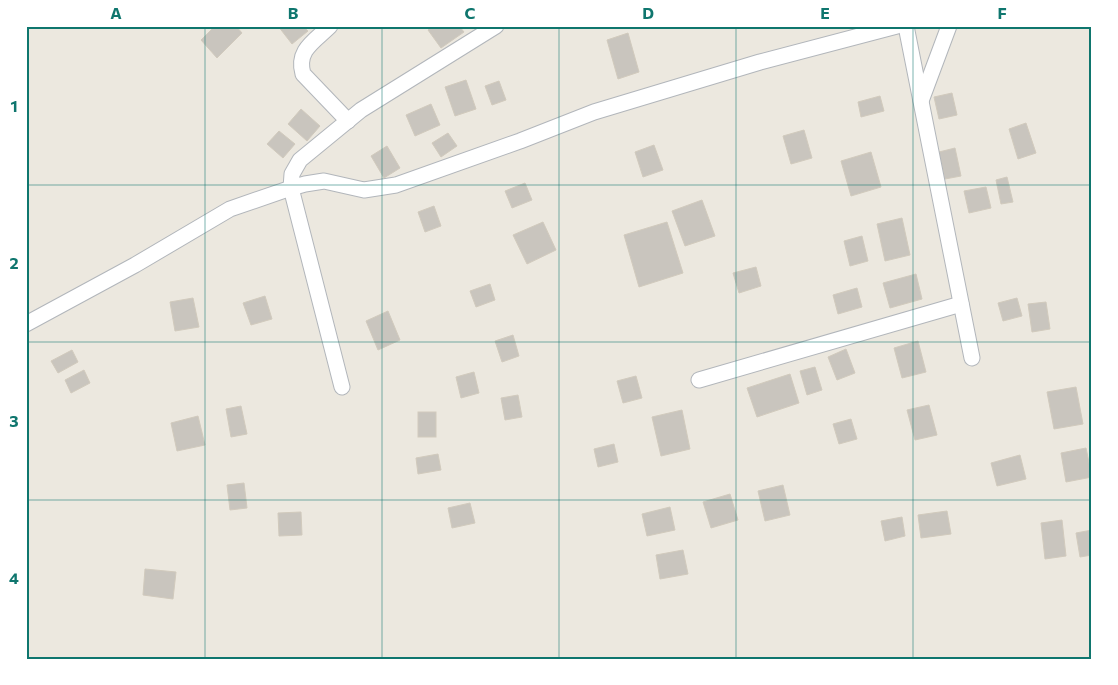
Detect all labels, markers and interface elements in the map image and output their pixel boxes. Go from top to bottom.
text: A [110,3,122,22]
text: B [288,3,299,22]
text: C [465,3,476,22]
text: D [642,3,654,22]
text: E [820,3,830,22]
text: F [997,3,1007,22]
text: 1 [10,96,18,115]
text: 2 [9,253,19,272]
text: 3 [9,411,19,430]
text: 4 [9,568,19,587]

